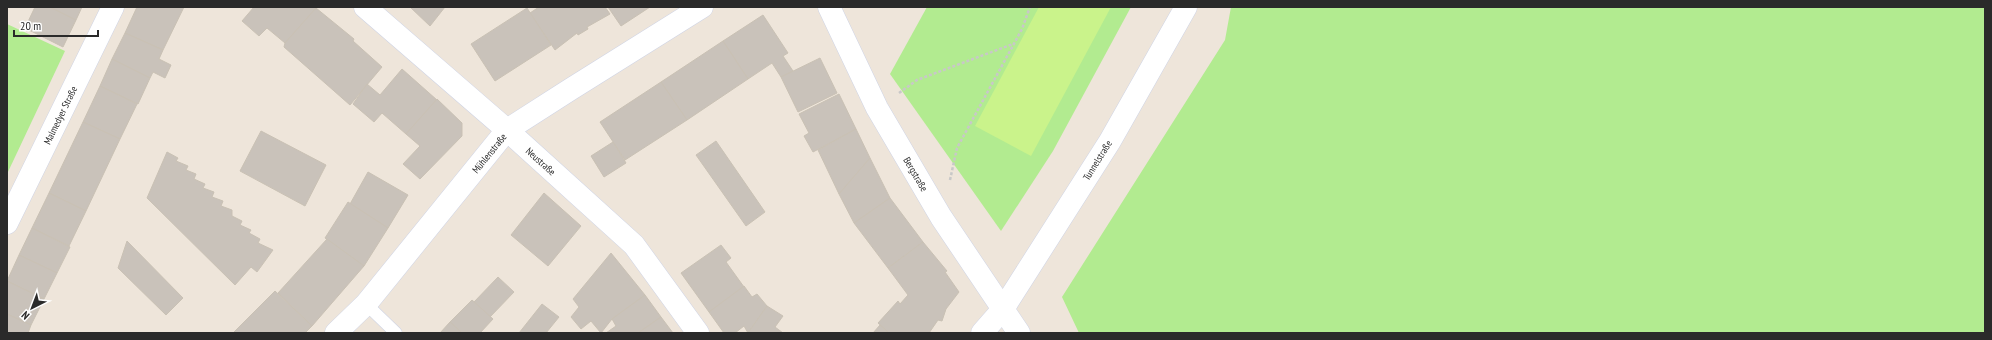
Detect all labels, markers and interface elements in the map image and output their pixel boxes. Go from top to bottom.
scale bar [14,12,98,38]
text: 20 m [20,18,41,33]
street label: Malmedyer Straße [41,84,80,146]
street label: Mühlenstraße [469,131,509,176]
street label: Tunnelstraße [1080,138,1115,183]
street label: Neustraße [523,145,558,178]
street label: Bergstraße [900,155,931,194]
north arrow [12,288,52,328]
text: N [18,308,32,323]

